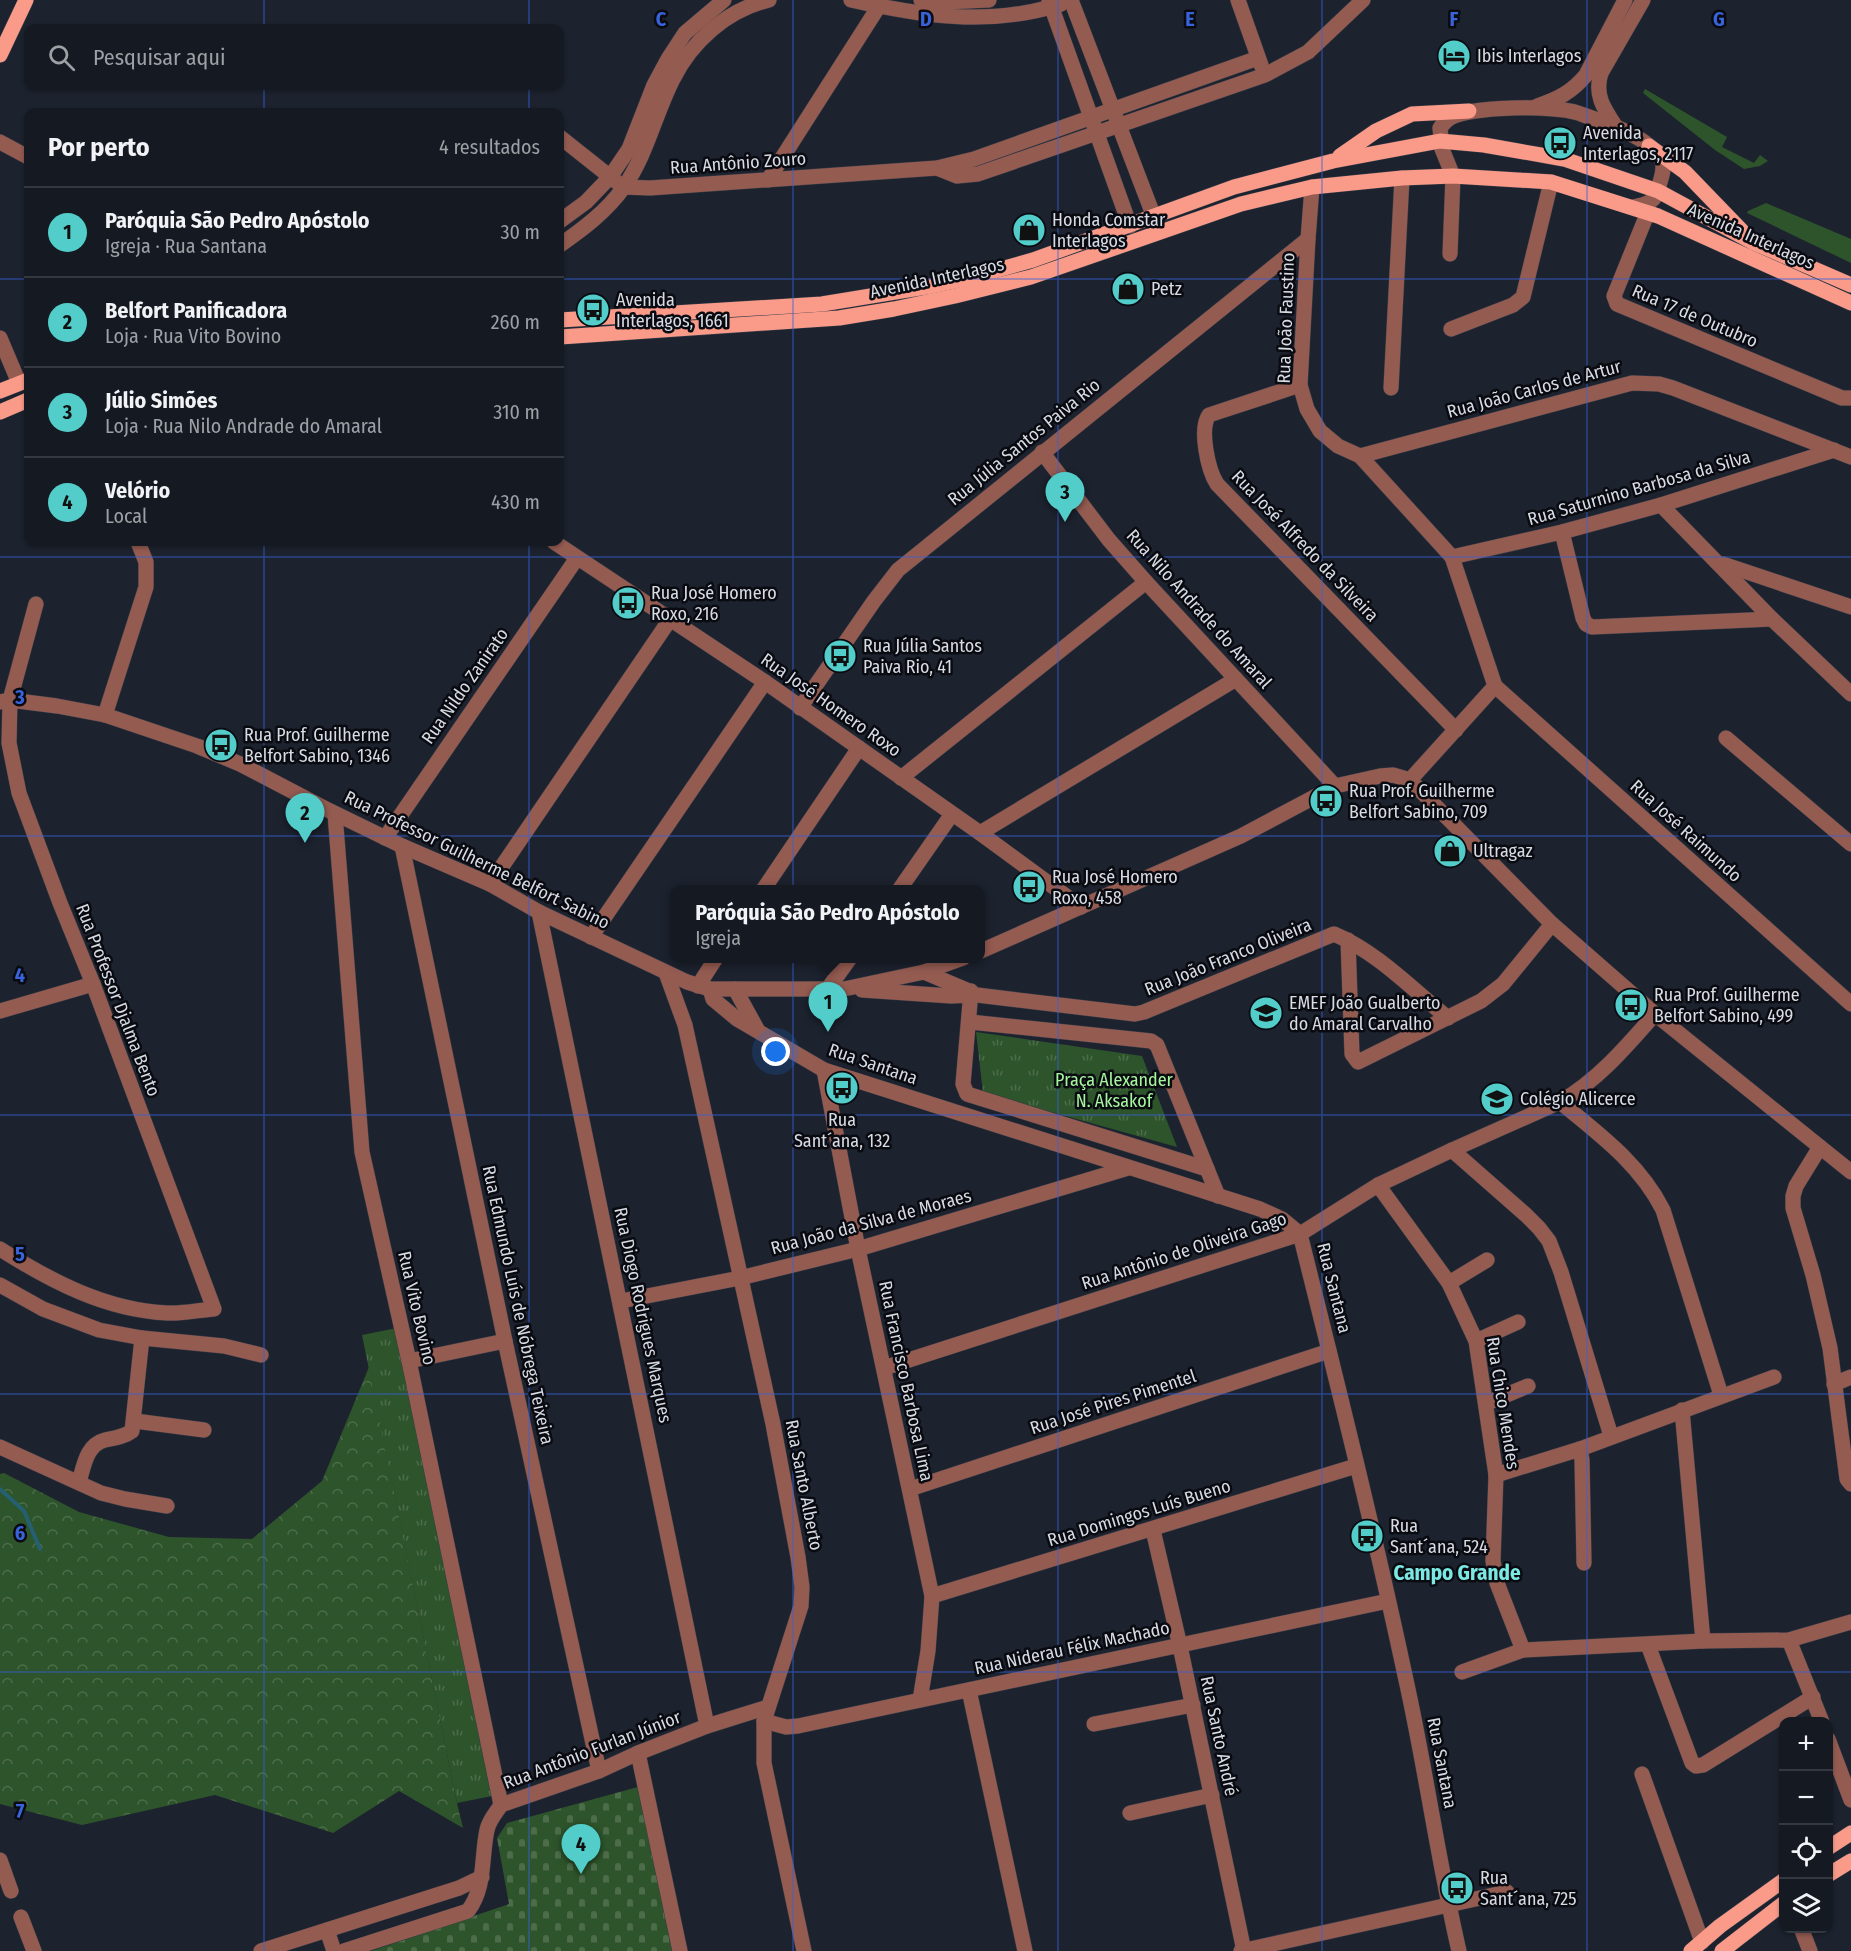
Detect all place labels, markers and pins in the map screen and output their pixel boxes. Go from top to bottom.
hotel icon: Ibis Interlagos [1436,38,1472,74]
place label: Ibis Interlagos [1477,45,1582,67]
place label: Avenida Interlagos, 2117 [1583,122,1693,165]
bus stop icon: Avenida Interlagos, 2117 [1542,125,1578,161]
place label: Honda Comstar Interlagos [1052,209,1166,252]
shop icon: Honda Comstar Interlagos [1011,212,1047,248]
shop icon: Petz [1110,271,1146,307]
place label: Petz [1151,278,1182,300]
place label: Avenida Interlagos, 1661 [616,289,729,332]
bus stop icon: Avenida Interlagos, 1661 [575,292,611,328]
pin: 3 [1046,472,1084,522]
place label: Rua José Homero Roxo, 216 [651,582,777,625]
bus stop icon: Rua José Homero Roxo, 216 [610,585,646,621]
place label: Rua Júlia Santos Paiva Rio, 41 [863,635,982,678]
bus stop icon: Rua Júlia Santos Paiva Rio, 41 [822,638,858,674]
place label: Rua Prof. Guilherme Belfort Sabino, 1346 [244,724,390,767]
bus stop icon: Rua Prof. Guilherme Belfort Sabino, 1346 [203,727,239,763]
place label: Rua Prof. Guilherme Belfort Sabino, 709 [1349,780,1495,823]
bus stop icon: Rua Prof. Guilherme Belfort Sabino, 709 [1308,783,1344,819]
pin: 2 [286,794,324,843]
shop icon: Ultragaz [1432,833,1468,869]
place label: Ultragaz [1473,840,1533,862]
place label: Rua José Homero Roxo, 458 [1052,866,1178,909]
bus stop icon: Rua José Homero Roxo, 458 [1011,869,1047,905]
pin: 1 [808,982,848,1032]
place label: Rua Prof. Guilherme Belfort Sabino, 499 [1654,984,1800,1027]
bus stop icon: Rua Prof. Guilherme Belfort Sabino, 499 [1613,987,1649,1023]
place label: EMEF João Gualberto do Amaral Carvalho [1289,992,1441,1035]
school or university icon: EMEF João Gualberto do Amaral Carvalho [1248,995,1284,1031]
bus stop icon: Rua Sant´ana, 132 [824,1070,860,1106]
school or university icon: Colégio Alicerce [1479,1081,1515,1117]
place label: Colégio Alicerce [1520,1088,1636,1110]
place label: Rua Sant´ana, 132 [794,1109,890,1152]
place label: Rua Sant´ana, 524 [1390,1515,1488,1558]
bus stop icon: Rua Sant´ana, 524 [1349,1518,1385,1554]
pin: 4 [562,1824,600,1874]
place label: Rua Sant´ana, 725 [1480,1867,1577,1910]
bus stop icon: Rua Sant´ana, 725 [1439,1870,1475,1906]

